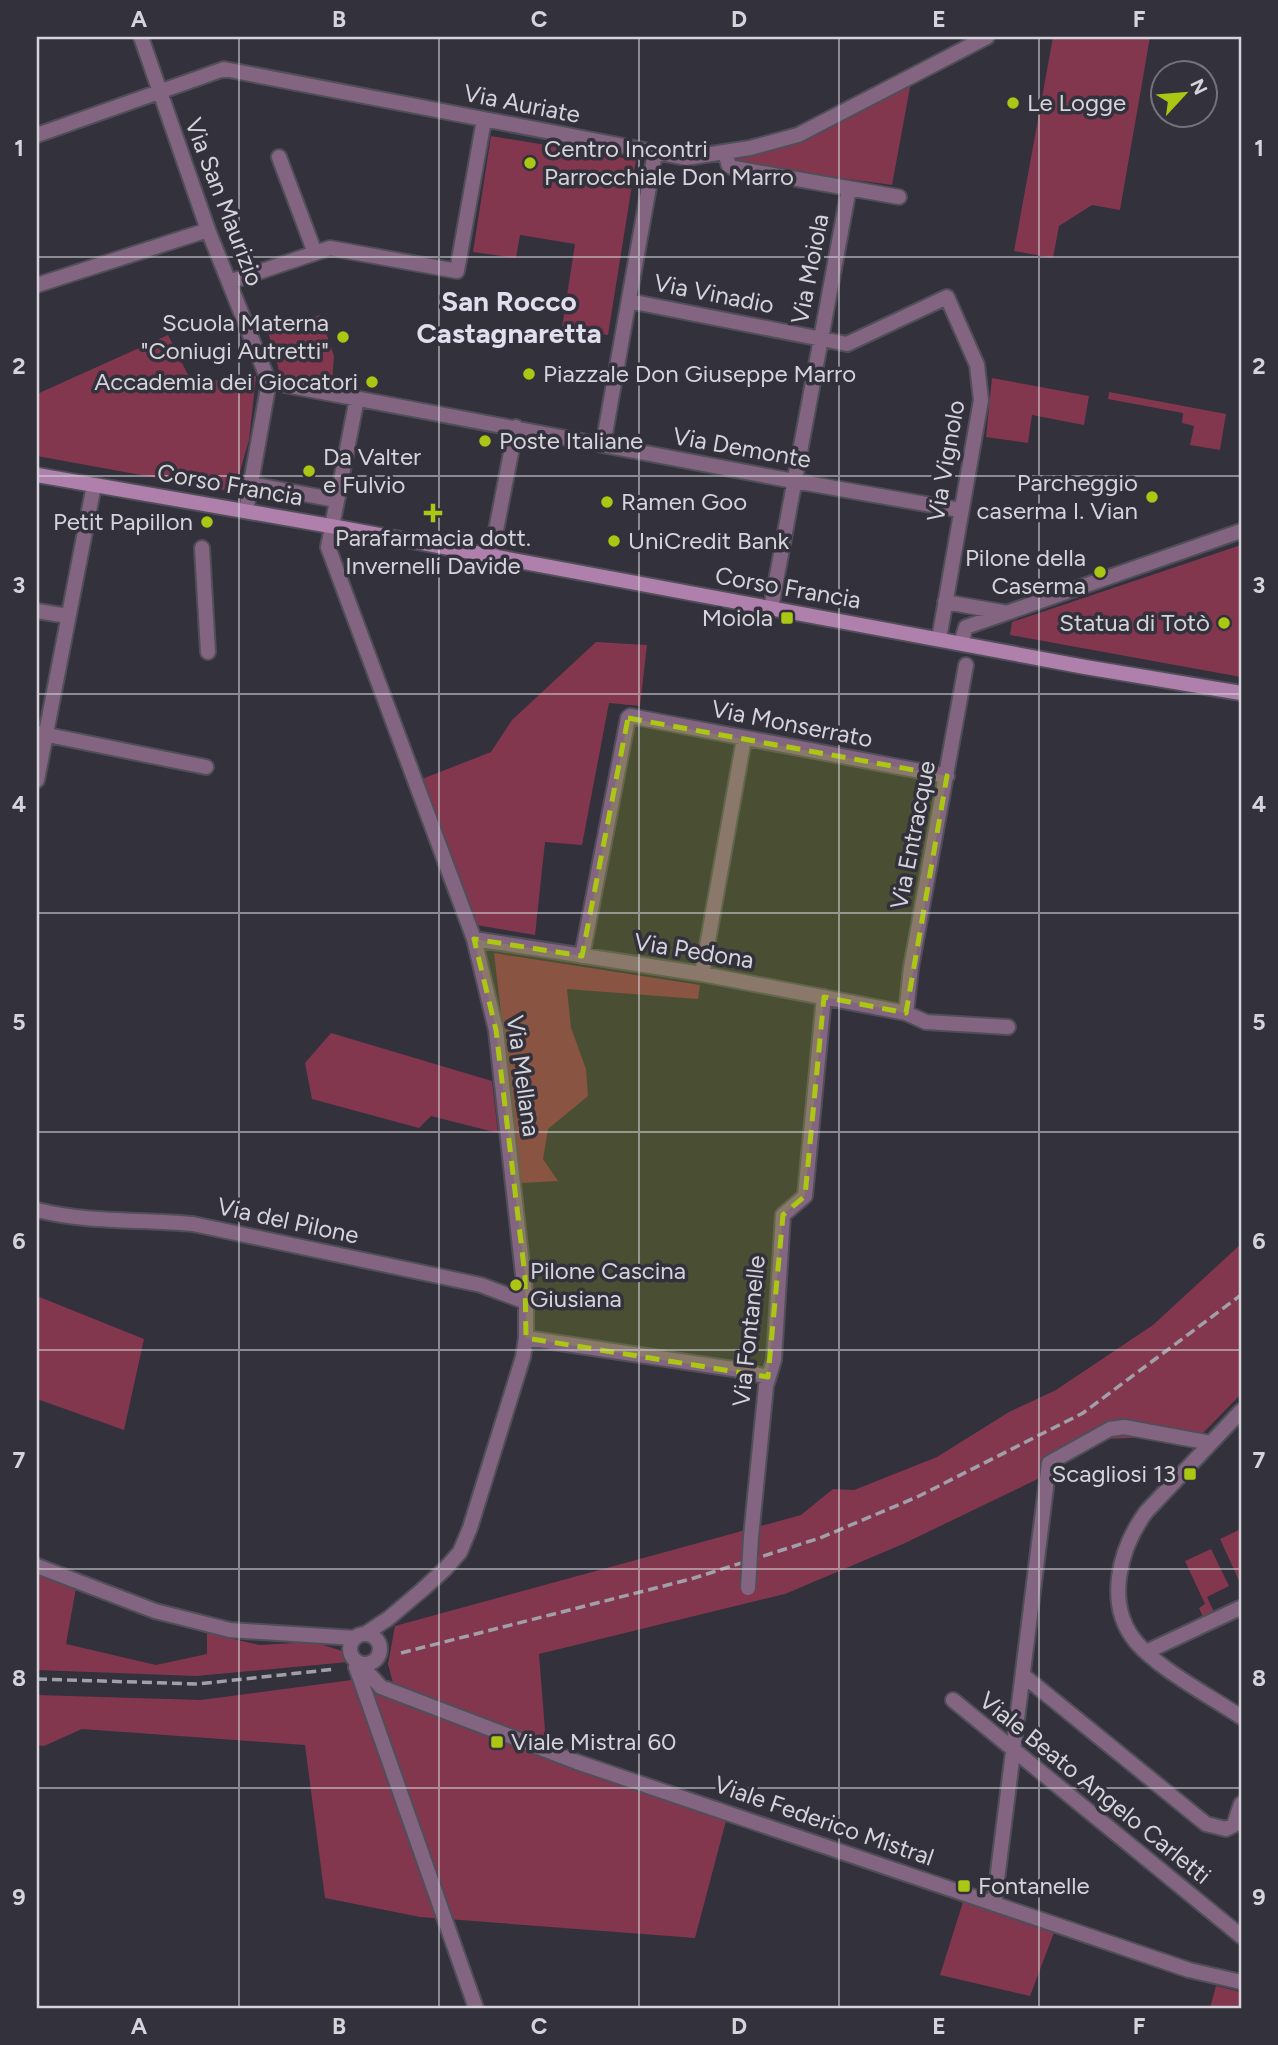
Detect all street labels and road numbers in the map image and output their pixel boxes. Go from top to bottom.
street label: Via Auriate [461,78,583,129]
street label: Via San Maurizio [179,114,270,290]
street label: Via Moiola [785,211,834,326]
street label: Via Vinadio [652,268,777,319]
street label: Via Vignolo [921,398,970,524]
street label: Via Demonte [671,421,813,474]
street label: Corso Francia [155,457,305,512]
street label: Corso Francia [713,560,863,615]
street label: Via Monserrato [709,694,875,753]
street label: Via Entracque [884,758,941,912]
street label: Via Pedona [632,927,756,974]
street label: Via Mellana [501,1013,546,1138]
street label: Via del Pilone [215,1191,361,1250]
street label: Via Fontanelle [726,1254,771,1408]
street label: Viale Beato Angelo Carletti [974,1685,1217,1890]
street label: Viale Federico Mistral [711,1769,938,1872]

